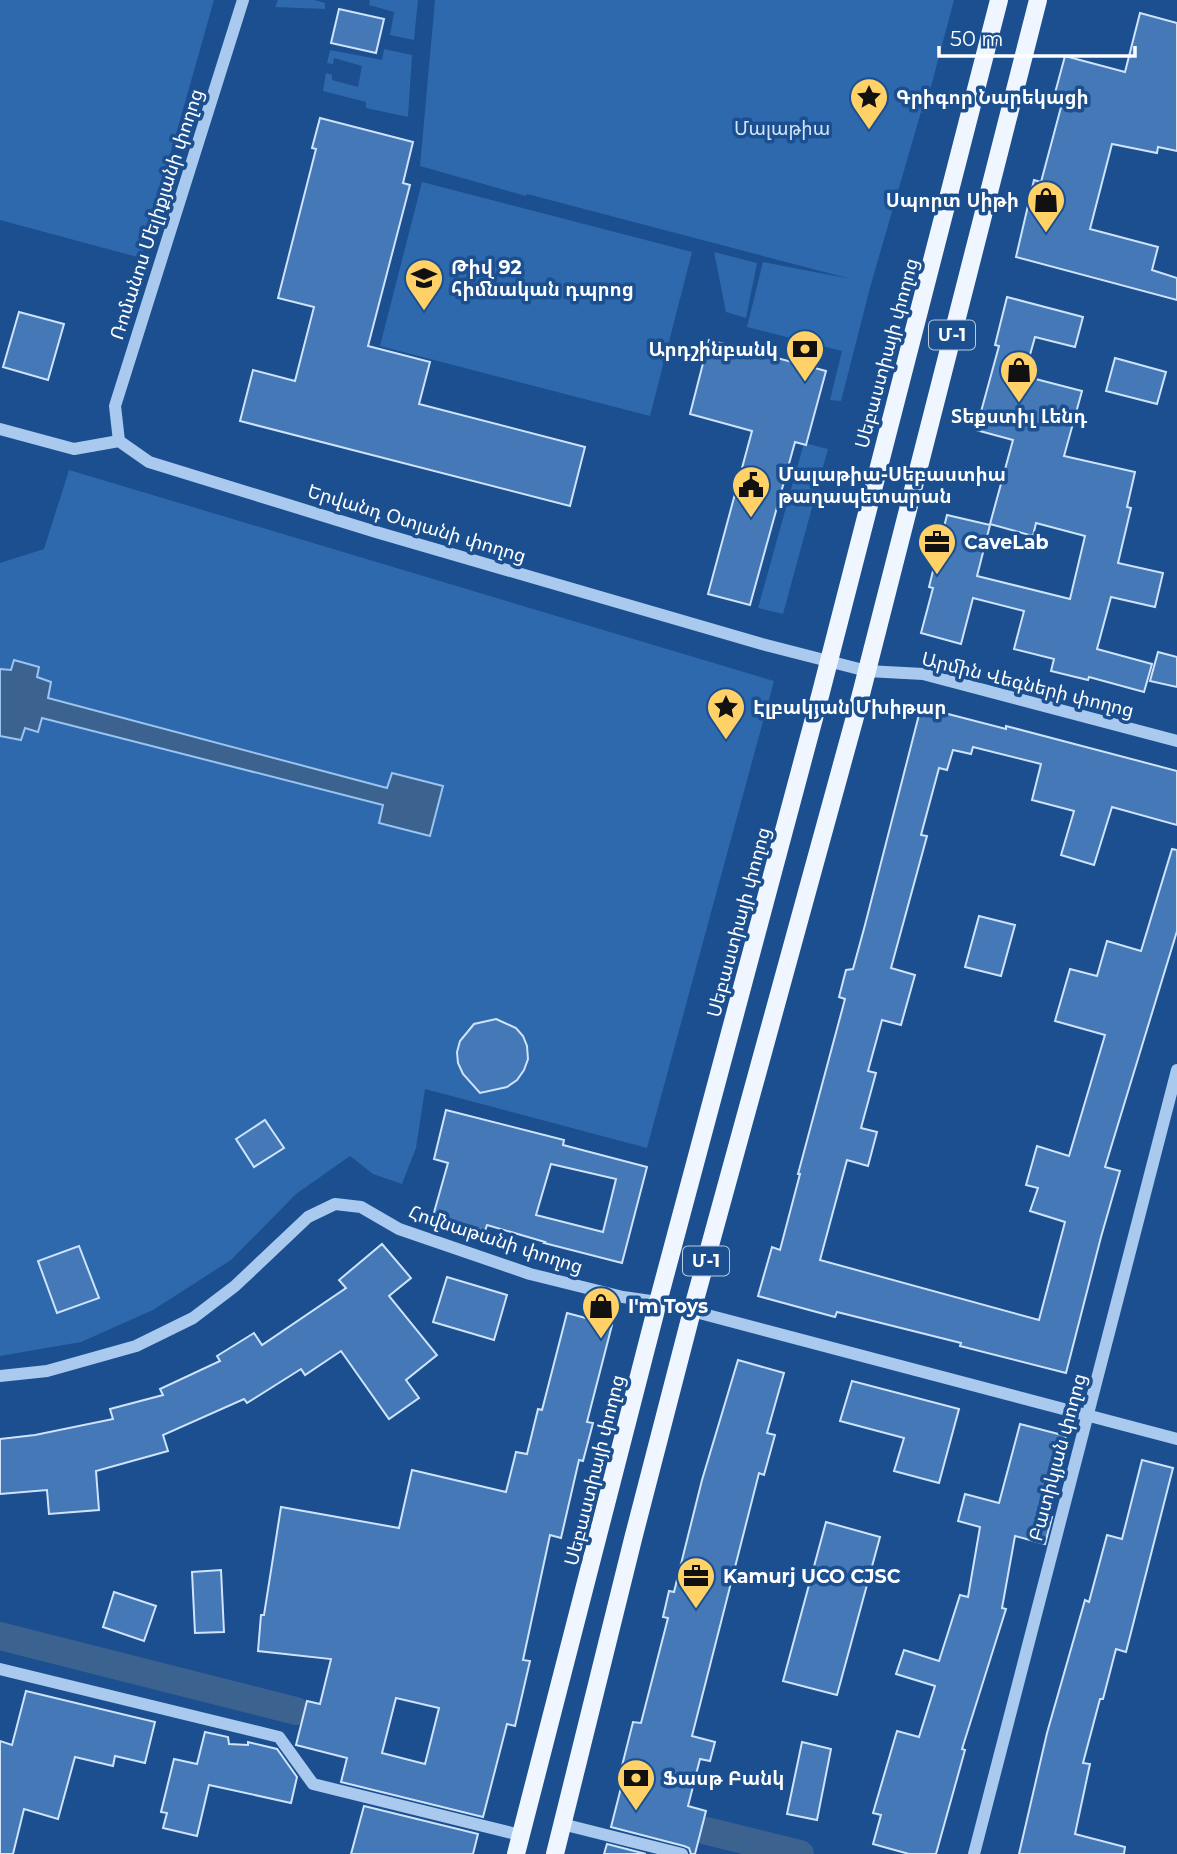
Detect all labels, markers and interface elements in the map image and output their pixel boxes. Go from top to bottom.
scale bar [939,14,1135,58]
text: 50 m [950,26,1004,51]
place icon: Գրիգոր Նարեկացի [848,76,890,131]
street label: Ռոմանոս Մելիքյանի փողոց [105,86,208,342]
place label: Գրիգոր Նարեկացի [896,86,1089,109]
park label: Մալաթիա [734,117,830,140]
shop icon: Սպորտ Սիթի [1025,179,1067,234]
place label: Սպորտ Սիթի [886,189,1019,212]
place label: Թիվ 92 հիմնական դպրոց [451,256,634,301]
street label: Սեբաստիայի փողոց [850,256,923,451]
school or university icon: Թիվ 92 հիմնական դպրոց [403,257,445,312]
road number: Մ-1 [929,320,975,349]
bank icon: Արդշինբանկ [784,328,826,383]
place label: Արդշինբանկ [648,338,778,361]
shop icon: Տեքստիլ Լենդ [998,349,1040,404]
place label: Տեքստիլ Լենդ [951,405,1087,428]
place label: Մալաթիա-Սեբաստիա թաղապետարան [778,463,1006,508]
public building icon: Մալաթիա-Սեբաստիա թաղապետարան [730,464,772,519]
street label: Երվանդ Օտյանի փողոց [305,479,529,568]
office icon: CaveLab [916,521,958,576]
place label: CaveLab [964,531,1049,554]
street label: Արմին Վեգների փողոց [919,647,1136,722]
place icon: Էլբակյան Մխիթար [705,686,747,741]
place label: Էլբակյան Մխիթար [753,696,947,719]
street label: Սեբաստիայի փողոց [702,825,775,1020]
street label: Հովնաթանի փողոց [406,1200,586,1279]
road number: Մ-1 [683,1246,729,1276]
shop icon: I'm Toys [580,1285,622,1340]
place label: I'm Toys [628,1295,708,1318]
street label: Բատիկյան փողոց [1024,1371,1091,1543]
street label: Սեբաստիայի փողոց [560,1372,629,1568]
office icon: Kamurj UCO CJSC [675,1555,717,1610]
place label: Kamurj UCO CJSC [723,1565,901,1588]
bank icon: Ֆասթ Բանկ [615,1757,657,1812]
place label: Ֆասթ Բանկ [663,1767,784,1790]

